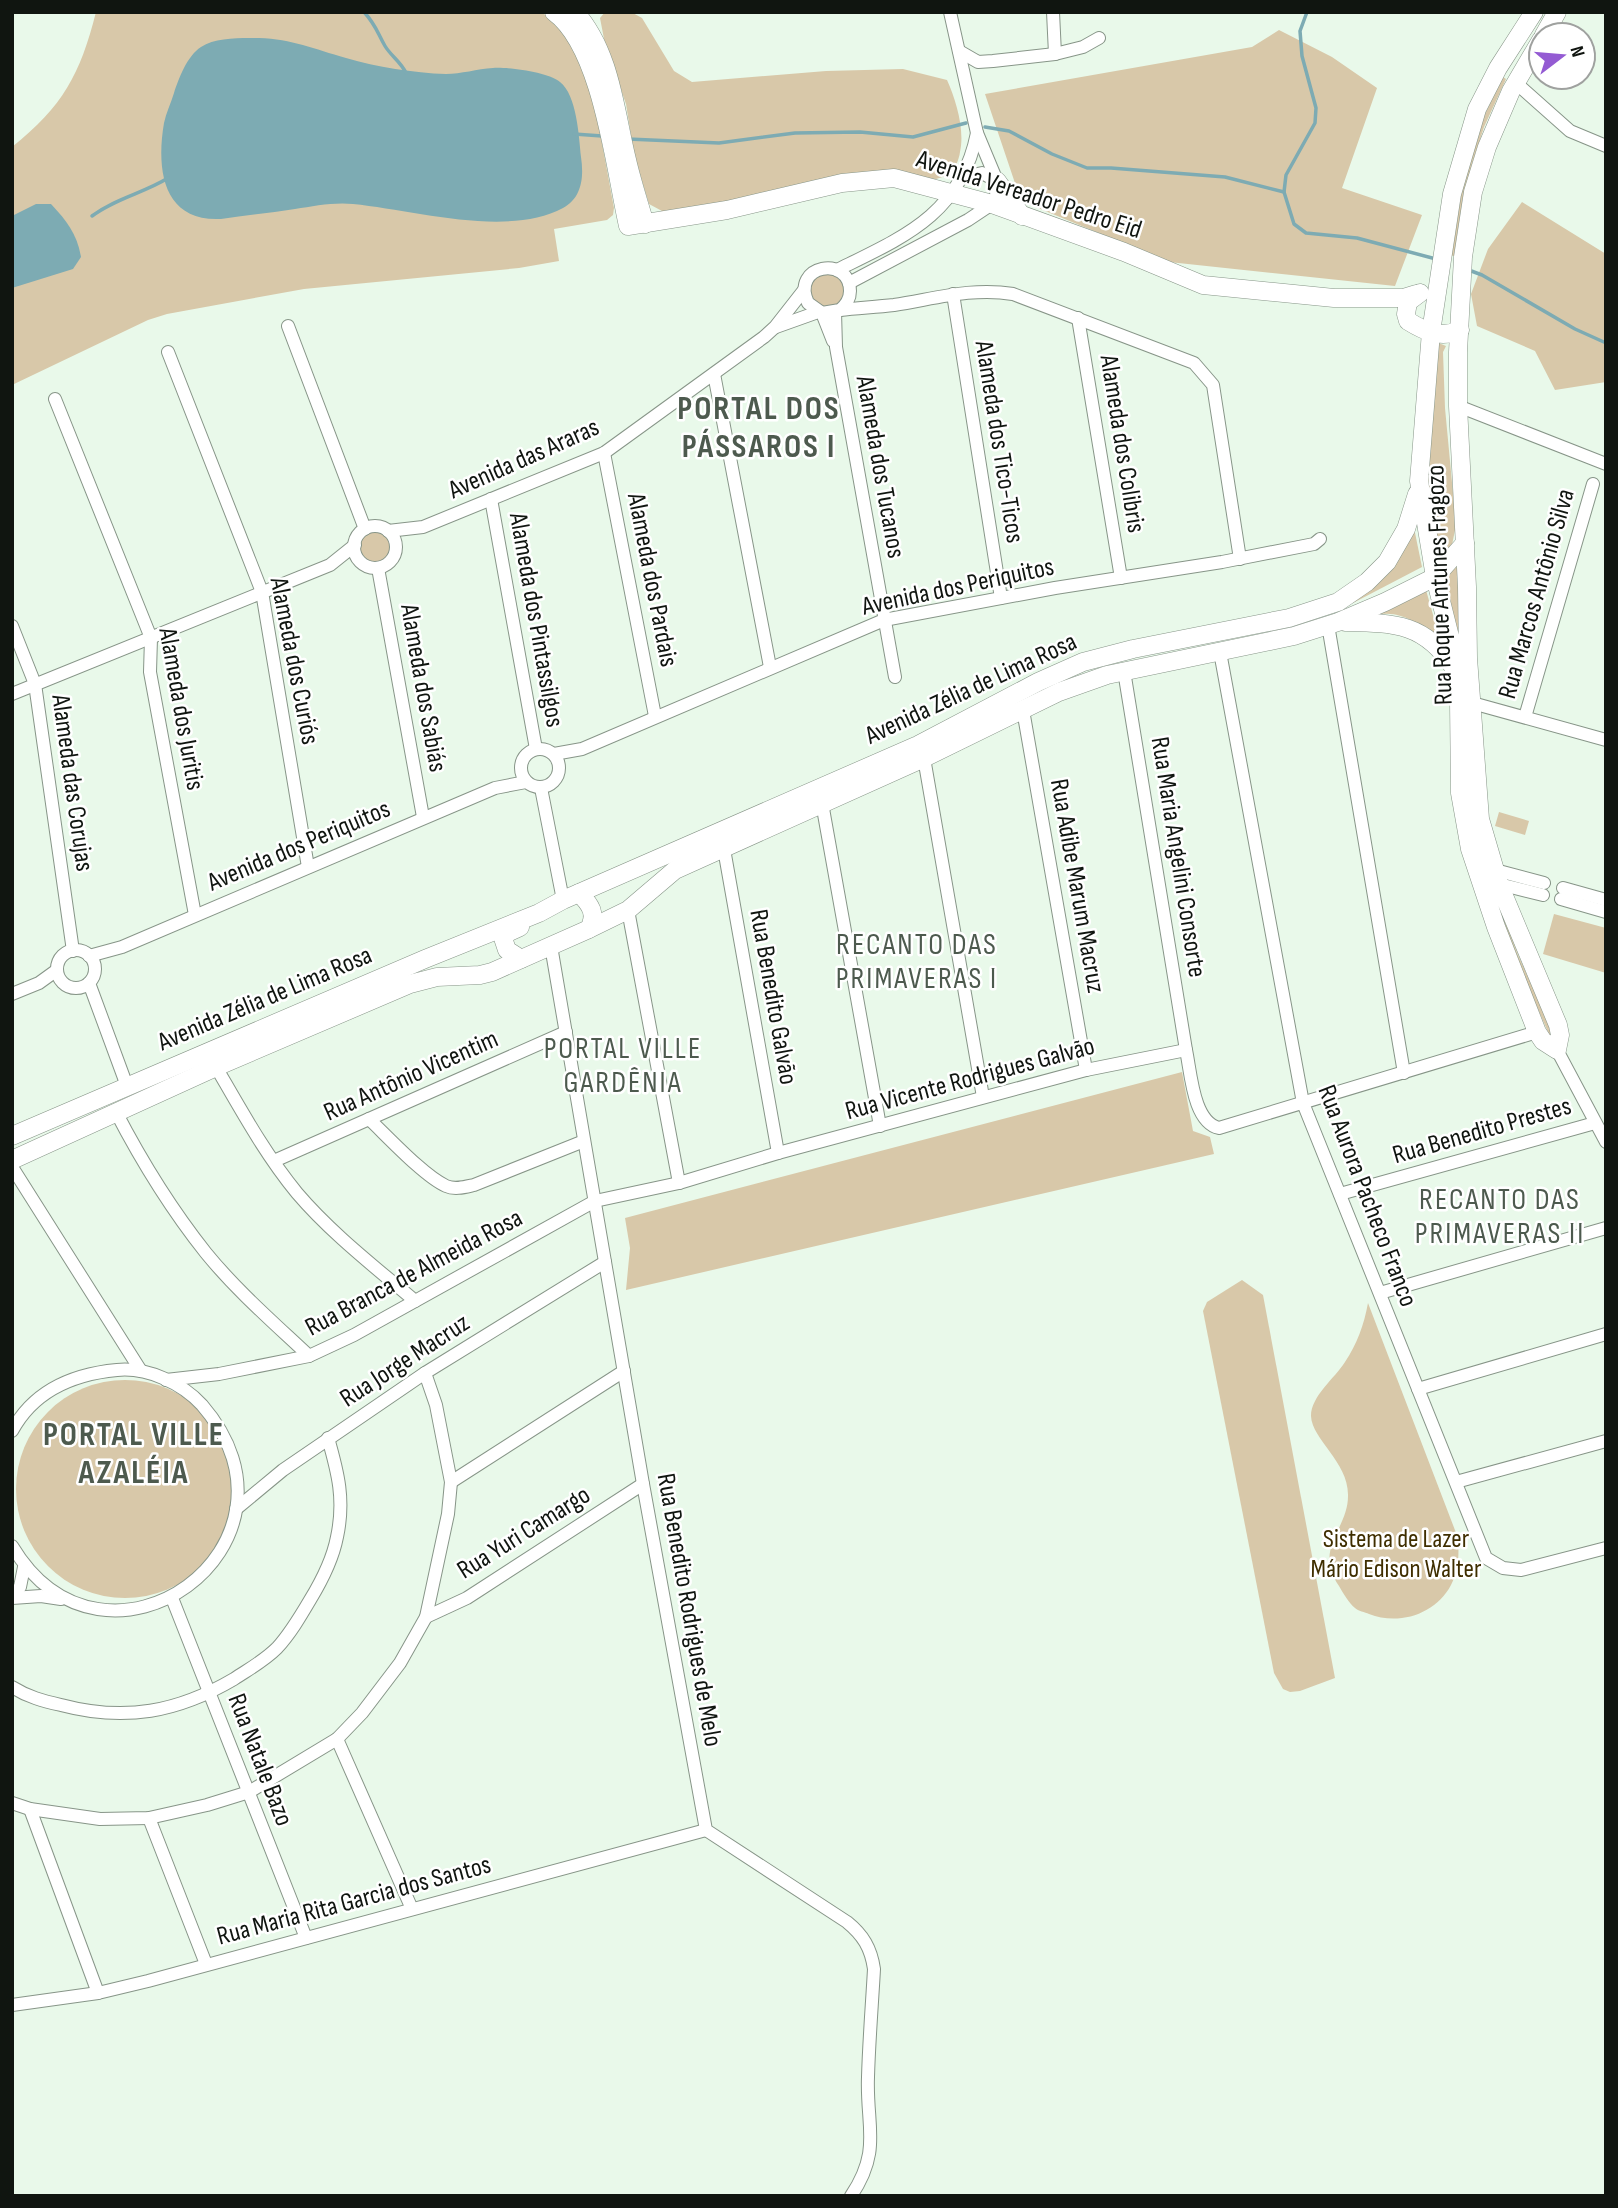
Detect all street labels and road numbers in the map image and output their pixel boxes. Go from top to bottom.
street label: Avenida Vereador Pedro Eid [912,144,1145,246]
street label: Alameda dos Tico-Ticos [968,338,1030,545]
street label: Alameda dos Colibris [1093,352,1151,535]
street label: Alameda dos Tucanos [849,373,911,561]
street label: Avenida das Araras [443,412,604,506]
street label: Rua Roque Antunes Fragozo [1420,465,1460,705]
street label: Rua Marcos Antônio Silva [1492,485,1582,703]
street label: Alameda dos Pardais [620,490,684,669]
street label: Alameda dos Pintassilgos [502,510,570,730]
street label: Avenida dos Periquitos [858,552,1057,623]
street label: Alameda dos Curiós [262,574,325,747]
street label: Alameda dos Sabiás [393,601,453,774]
street label: Alameda dos Juritis [151,625,211,793]
street label: Avenida Zélia de Lima Rosa [860,626,1082,752]
street label: Alameda das Corujas [44,692,100,873]
street label: Rua Maria Angelini Consorte [1144,735,1212,979]
street label: Rua Adibe Marum Macruz [1043,777,1111,995]
street label: Avenida dos Periquitos [202,794,395,899]
street label: Rua Benedito Galvão [742,907,804,1087]
street label: Avenida Zélia de Lima Rosa [152,940,377,1059]
street label: Rua Antônio Vicentim [319,1024,503,1128]
street label: Rua Vicente Rodrigues Galvão [842,1031,1098,1127]
street label: Rua Aurora Pacheco Franco [1310,1081,1424,1311]
street label: Rua Benedito Prestes [1389,1091,1575,1171]
street label: Rua Branca de Almeida Rosa [300,1203,528,1343]
street label: Rua Jorge Macruz [334,1308,476,1414]
street label: Rua Benedito Rodrigues de Melo [650,1471,728,1749]
street label: Rua Yuri Camargo [452,1480,596,1586]
street label: Rua Natale Bazo [221,1690,299,1830]
street label: Rua Maria Rita Garcia dos Santos [214,1849,494,1953]

